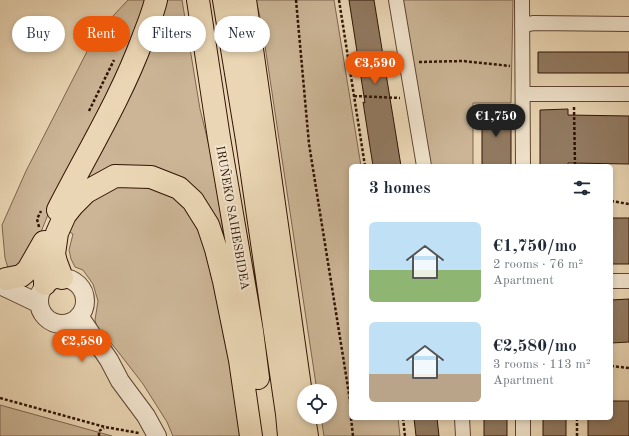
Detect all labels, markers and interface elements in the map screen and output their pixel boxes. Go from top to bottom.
chip: Buy [12,16,65,52]
chip: Rent [73,16,130,52]
chip: Filters [138,16,206,52]
chip: New [214,16,270,52]
pin: €3,590 [342,51,408,85]
text: €3,590 [354,57,396,70]
pin: €1,750 [463,104,529,138]
text: €1,750 [475,110,517,123]
street label: IRUÑEKO SAIHESBIDEA [213,144,254,291]
icon: filters [571,177,593,199]
text: 3 homes [369,180,431,197]
icon: home [401,238,449,286]
text: €1,750/mo [493,238,577,255]
text: 2 rooms · 76 m² [493,258,583,271]
text: Apartment [493,274,554,287]
pin: €2,580 [49,329,115,363]
text: €2,580 [61,335,103,348]
icon: home [401,338,449,386]
text: €2,580/mo [493,338,577,355]
text: 3 rooms · 113 m² [493,358,591,371]
text: Apartment [493,374,554,387]
map controls [297,384,337,424]
button: locate [297,384,337,424]

